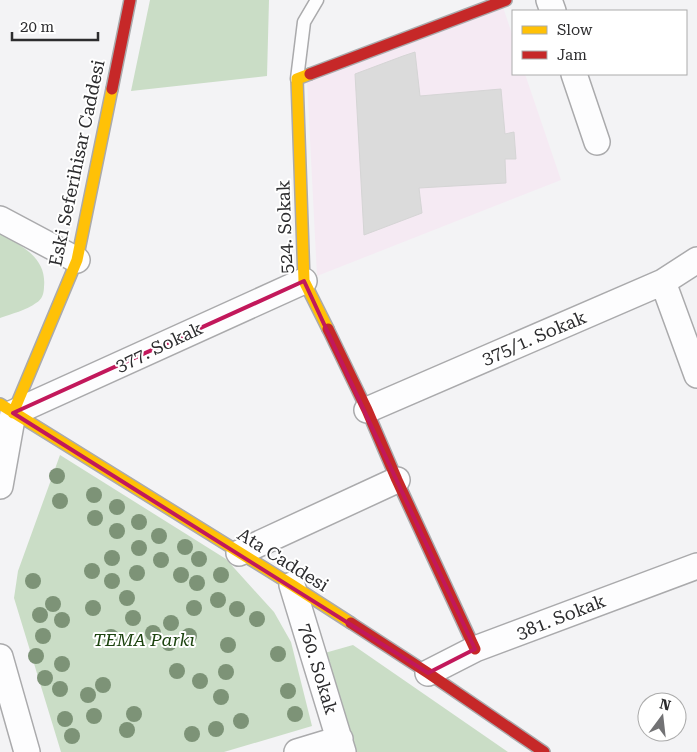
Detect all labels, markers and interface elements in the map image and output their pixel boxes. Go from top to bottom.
scale bar [12,10,99,42]
legend [512,10,687,75]
text: 20 m [20,18,55,36]
text: Slow [557,21,593,39]
text: Jam [557,46,587,64]
street label: Eski Seferihisar Caddesi [44,57,109,268]
street label: 524. Sokak [272,180,297,274]
street label: 375/1. Sokak [478,306,589,369]
street label: 377. Sokak [112,317,206,376]
street label: Ata Caddesi [234,523,333,596]
street label: 381. Sokak [513,590,608,643]
street label: 760. Sokak [295,621,342,717]
park label: TEMA Parkı [93,629,195,650]
north arrow [637,692,687,742]
text: N [658,695,673,714]

